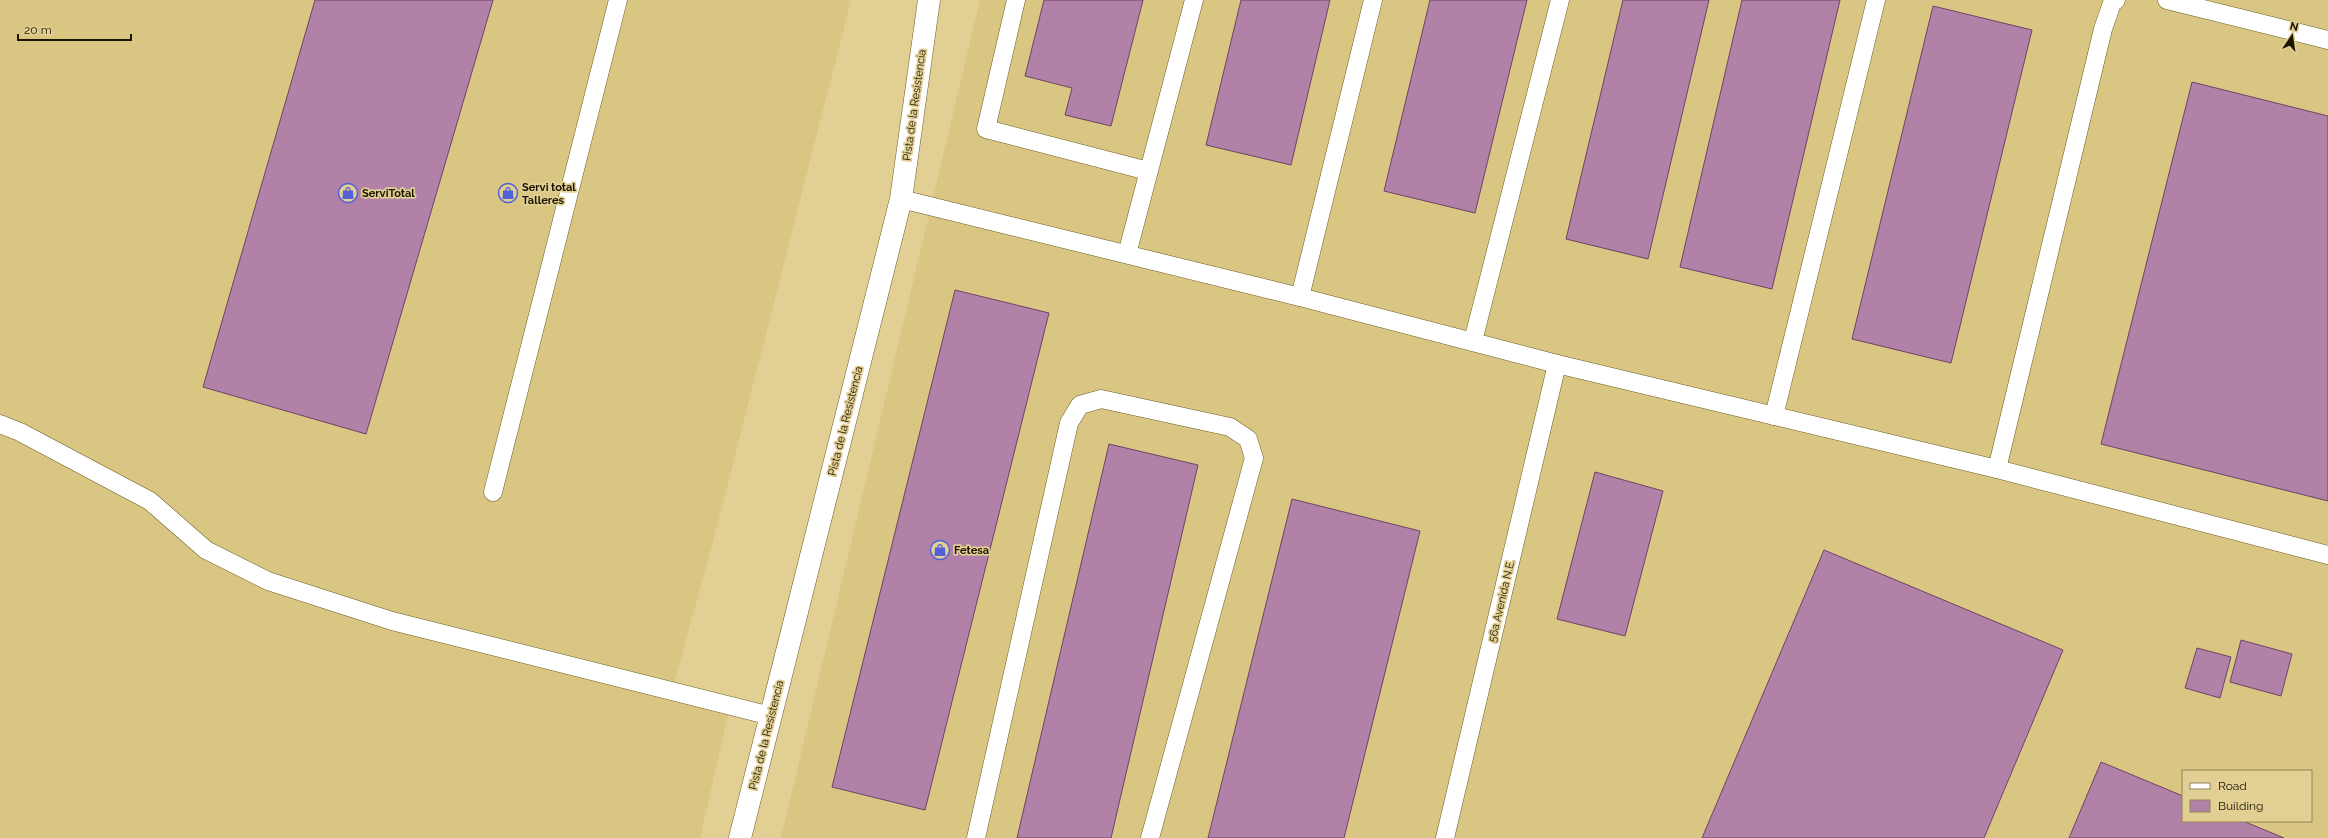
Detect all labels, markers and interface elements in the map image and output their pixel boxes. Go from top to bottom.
scale bar [18,16,131,42]
north arrow [2272,16,2312,56]
text: N [2289,19,2300,34]
text: 20 m [24,23,52,37]
street label: Pista de la Resistencia [900,49,929,162]
place label: Servi total Talleres [522,181,576,207]
shop icon: ServiTotal [337,182,359,204]
shop icon: Servi total Talleres [497,182,519,204]
place label: ServiTotal [362,187,415,200]
street label: Pista de la Resistencia [826,365,865,477]
shop icon: Fetesa [929,539,951,561]
place label: Fetesa [954,544,989,557]
street label: 56a Avenida N.E. [1486,559,1517,644]
street label: Pista de la Resistencia [747,679,786,791]
legend [2182,770,2312,822]
text: Road [2218,779,2247,793]
text: Building [2218,799,2264,813]

